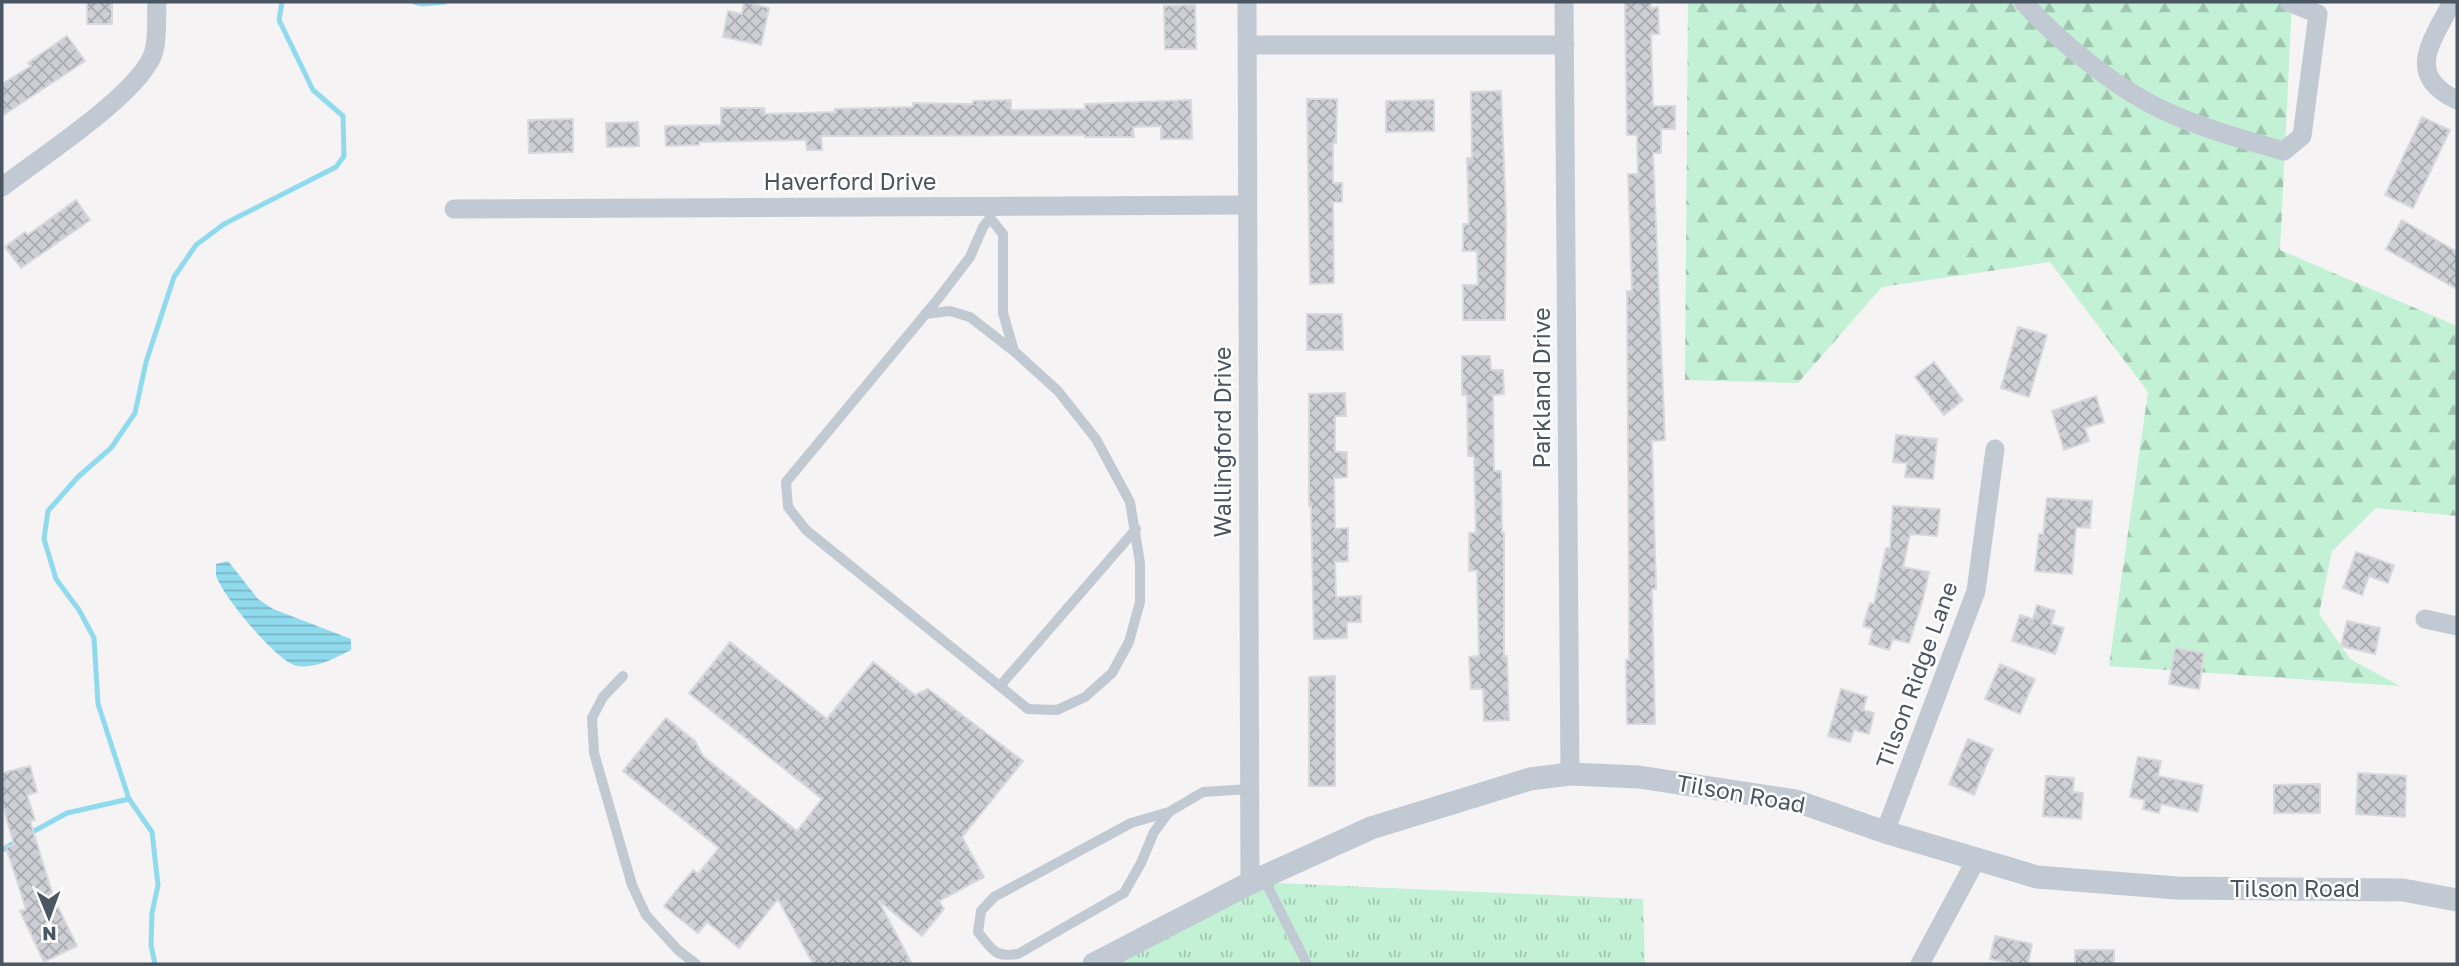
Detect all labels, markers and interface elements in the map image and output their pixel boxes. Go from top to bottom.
street label: Haverford Drive [764,167,936,195]
street label: Parkland Drive [1527,307,1555,469]
street label: Wallingford Drive [1208,347,1236,537]
street label: Tilson Ridge Lane [1869,577,1963,772]
street label: Tilson Road [1675,768,1808,818]
street label: Tilson Road [2230,874,2360,902]
north arrow [14,882,84,952]
text: N [42,923,57,946]

